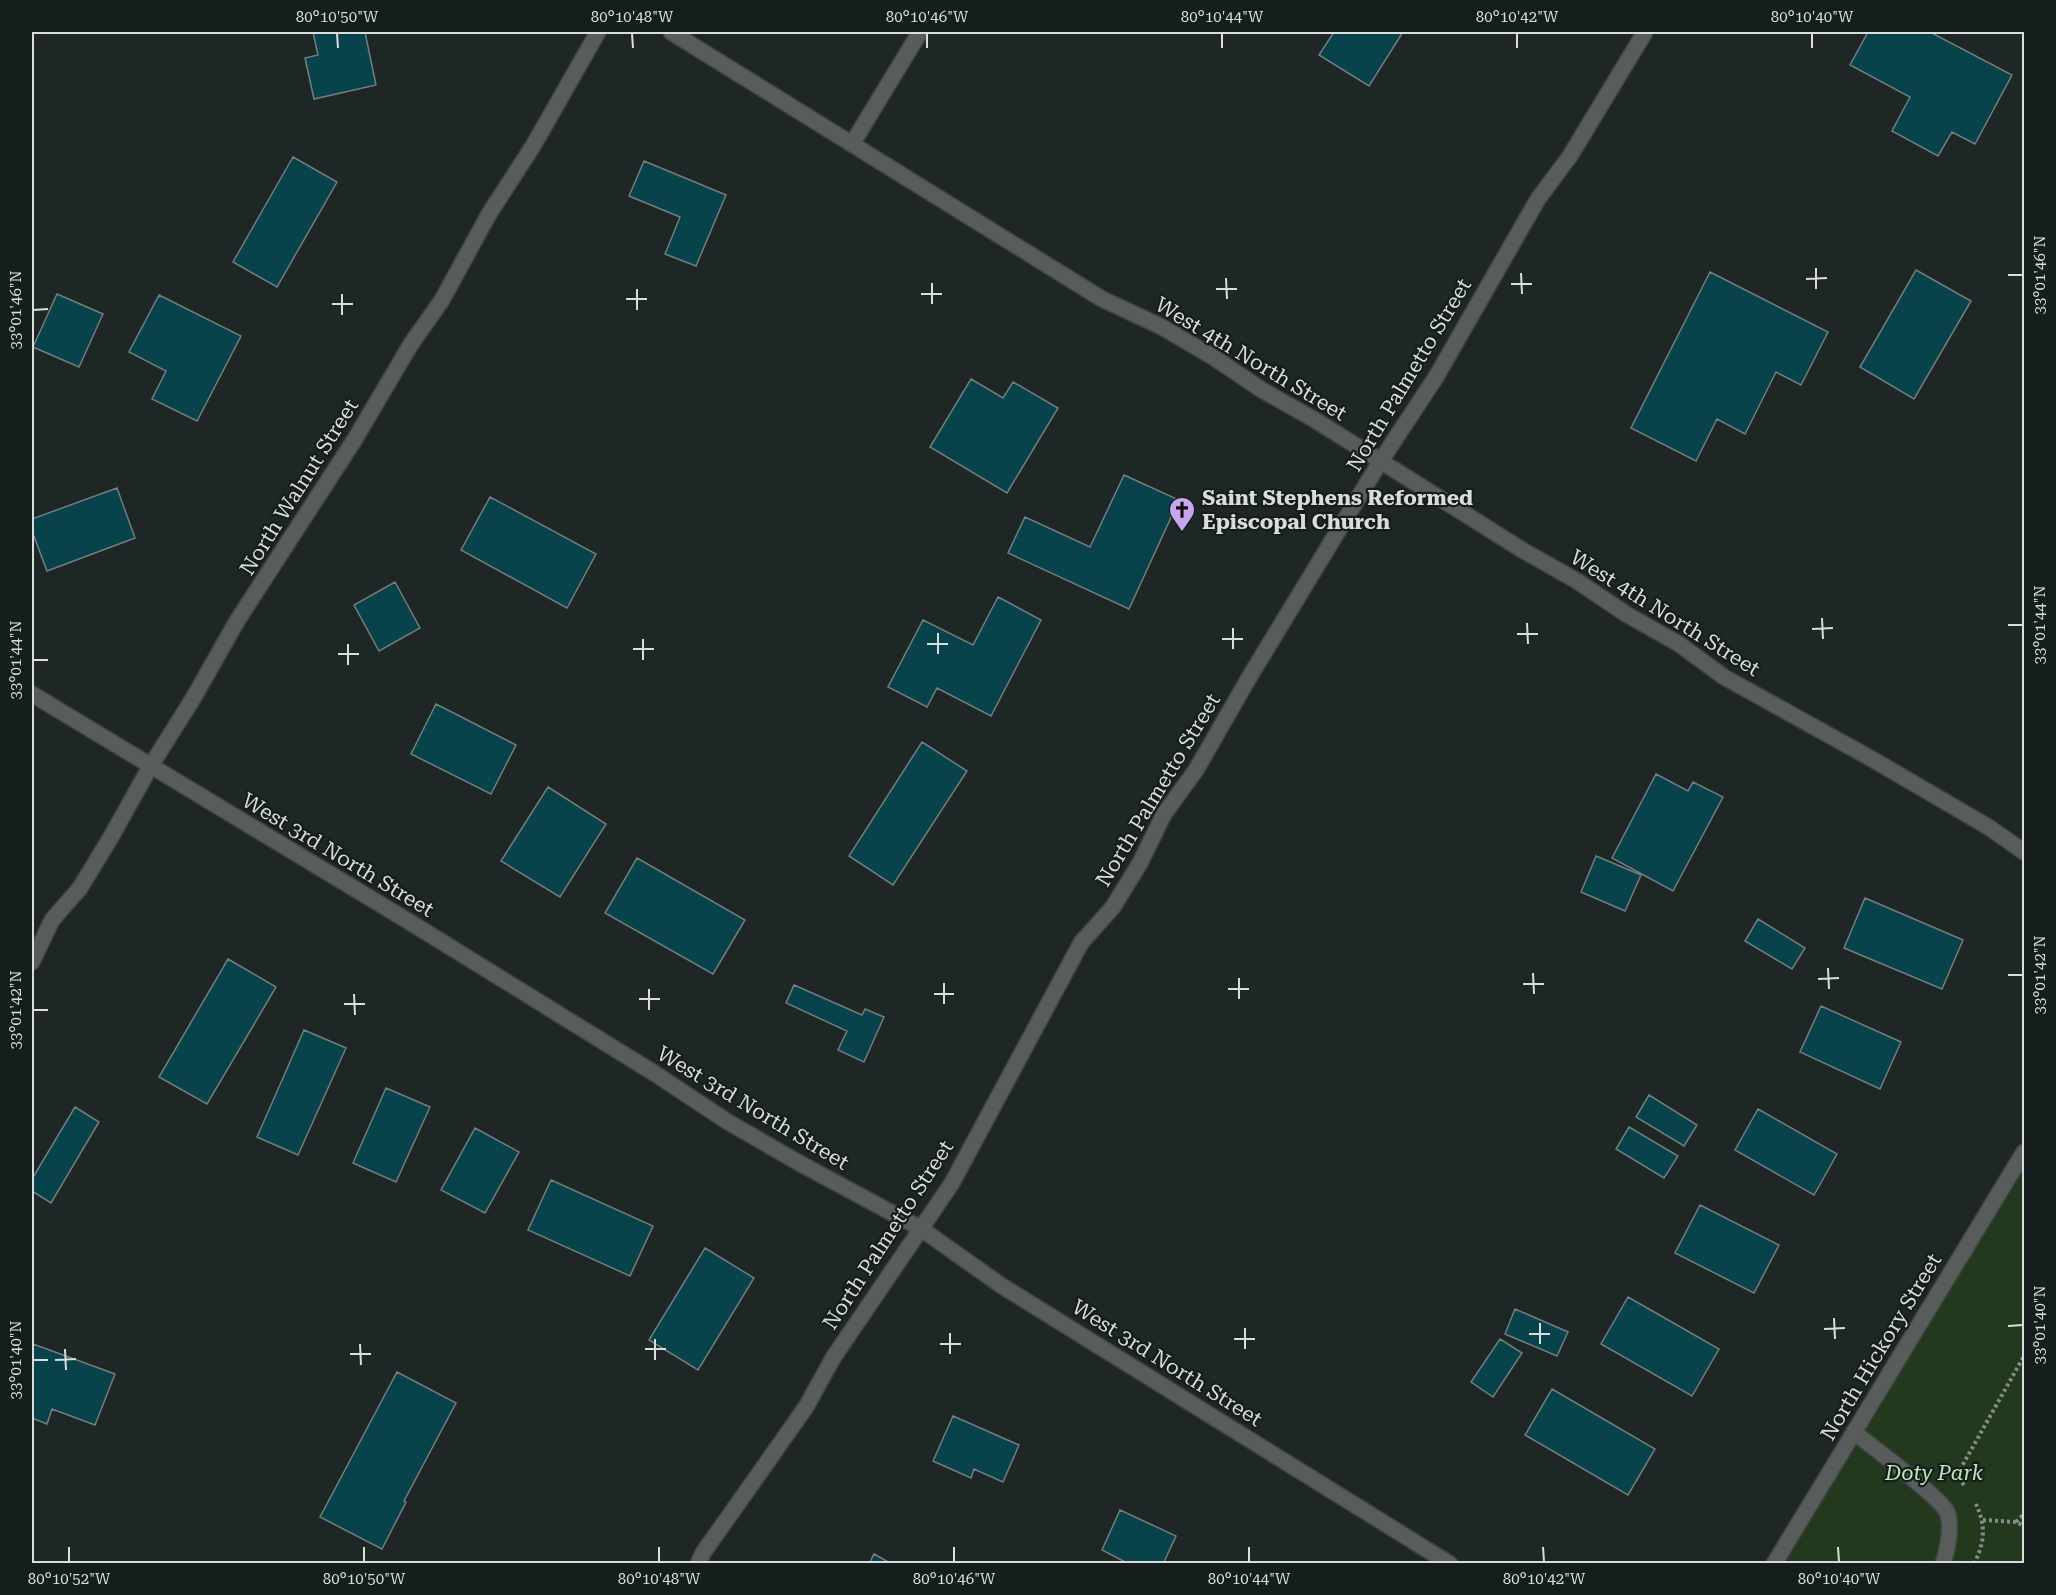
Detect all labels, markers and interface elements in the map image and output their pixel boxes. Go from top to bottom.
text: 80°10'50"W [296,8,379,26]
text: 80°10'48"W [591,8,674,26]
text: 80°10'46"W [886,8,969,26]
text: 80°10'44"W [1181,8,1264,26]
text: 80°10'42"W [1476,8,1559,26]
text: 80°10'40"W [1771,8,1854,26]
text: 33°01'46"N [2031,235,2049,315]
text: 33°01'46"N [7,270,25,350]
street label: North Palmetto Street [1342,274,1476,476]
street label: West 4th North Street [1151,292,1351,426]
street label: North Walnut Street [235,394,363,580]
place label: Saint Stephens Reformed Episcopal Church [1202,486,1473,534]
church icon: Saint Stephens Reformed Episcopal Church [1167,495,1197,533]
street label: West 4th North Street [1566,545,1764,681]
text: 33°01'44"N [2031,585,2049,665]
text: 33°01'44"N [7,620,25,700]
street label: North Palmetto Street [1091,689,1225,891]
street label: West 3rd North Street [238,788,438,922]
text: 33°01'42"N [2031,935,2049,1015]
text: 33°01'42"N [7,970,25,1050]
street label: West 3rd North Street [653,1041,853,1175]
street label: North Palmetto Street [818,1136,958,1334]
street label: North Hickory Street [1816,1249,1946,1445]
text: 33°01'40"N [2031,1285,2049,1365]
street label: West 3rd North Street [1068,1295,1267,1431]
text: 33°01'40"N [7,1320,25,1400]
park label: Doty Park [1884,1461,1984,1485]
text: 80°10'52"W [28,1570,111,1588]
text: 80°10'50"W [323,1570,406,1588]
text: 80°10'48"W [618,1570,701,1588]
text: 80°10'46"W [913,1570,996,1588]
text: 80°10'44"W [1208,1570,1291,1588]
text: 80°10'42"W [1503,1570,1586,1588]
text: 80°10'40"W [1798,1570,1881,1588]

